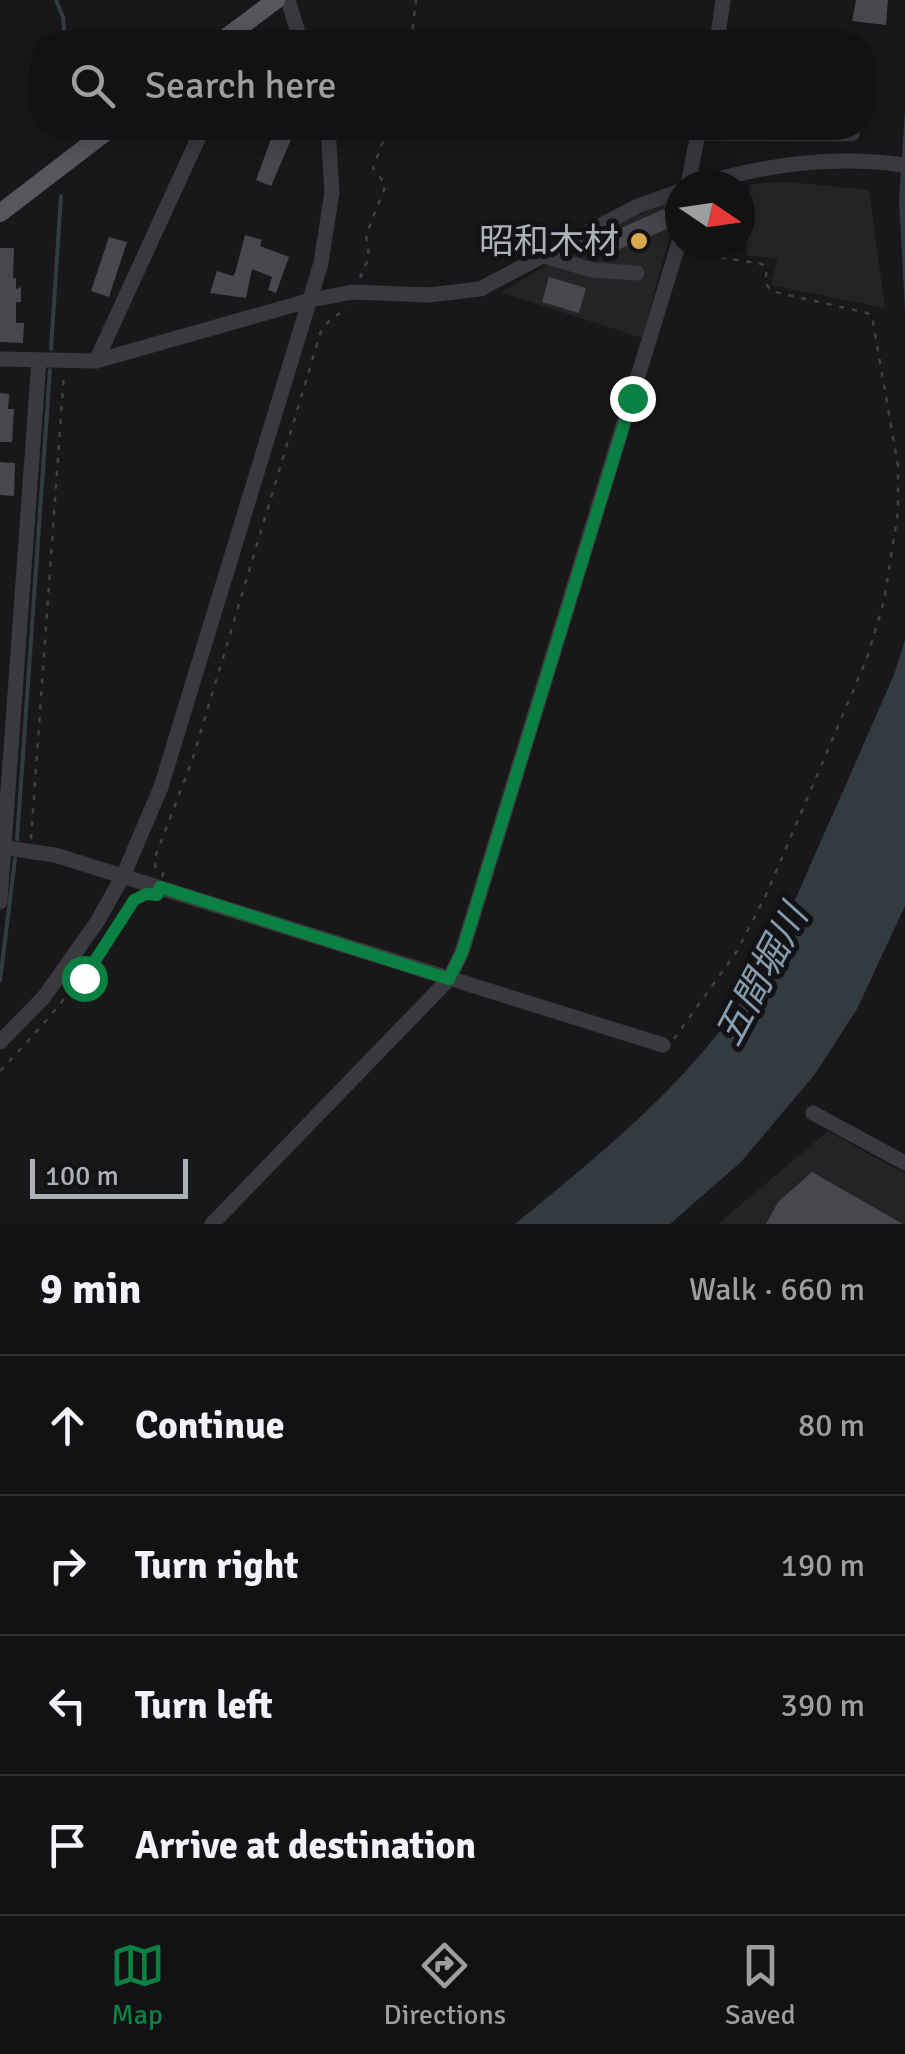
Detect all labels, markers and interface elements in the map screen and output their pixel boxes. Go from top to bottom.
search box [30,30,875,140]
icon: search [65,58,120,113]
text: Search here [145,62,337,109]
north arrow [665,170,755,260]
place label: 昭和木材 [479,220,619,263]
marker: 昭和木材 [628,230,650,252]
route end [610,376,656,422]
water label: 五間堀川 [705,894,820,1053]
route start [62,956,108,1002]
scale bar [30,1154,188,1198]
text: 100 m [45,1159,119,1193]
text: 9 min [40,1264,141,1315]
text: Walk · 660 m [689,1270,865,1309]
icon: ahead [40,1398,95,1453]
text: Continue [135,1402,285,1449]
text: 80 m [798,1406,865,1445]
icon: right [40,1538,95,1593]
text: Turn right [135,1542,299,1589]
text: 190 m [781,1546,865,1585]
icon: left [40,1678,95,1733]
text: Turn left [135,1682,273,1729]
text: 390 m [781,1686,865,1725]
icon: arrive [40,1818,95,1873]
text: Arrive at destination [135,1822,476,1869]
tab: Map [110,1938,165,2032]
tab: Directions [384,1938,506,2032]
tab: Saved [725,1938,795,2032]

